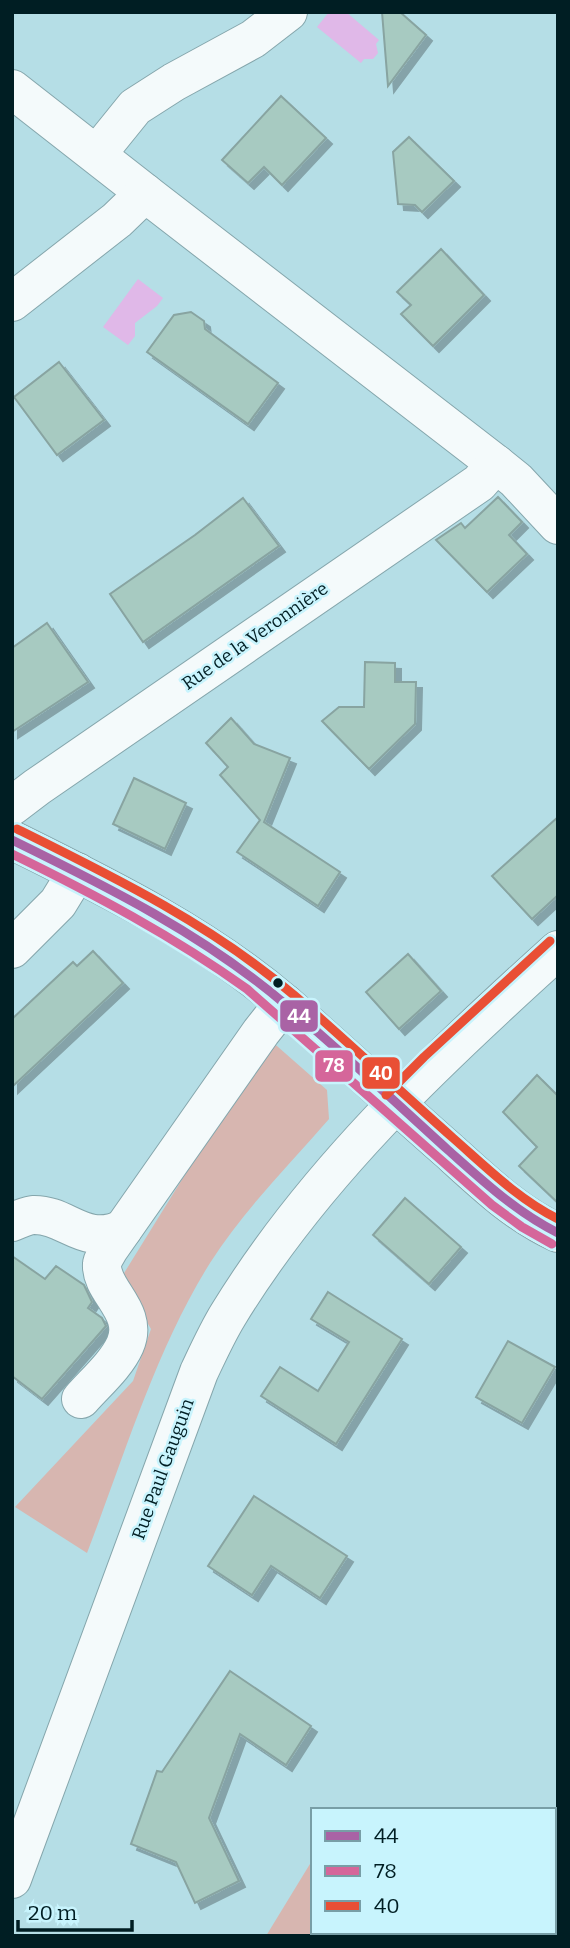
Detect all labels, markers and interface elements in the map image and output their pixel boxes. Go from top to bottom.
street label: Rue de la Veronnière [178,577,332,695]
unlabelled marker [271,976,285,990]
line badge: 44 [279,999,319,1033]
text: 44 [287,1005,311,1028]
line badge: 78 [314,1049,354,1083]
text: 78 [323,1054,345,1077]
line badge: 40 [361,1056,401,1090]
text: 40 [369,1062,393,1085]
street label: Rue Paul Gauguin [127,1395,199,1542]
legend [311,1808,556,1934]
text: 44 [374,1823,399,1849]
text: 78 [374,1858,397,1884]
scale bar [18,1888,131,1932]
text: 40 [374,1893,400,1919]
text: 20 m [28,1900,77,1926]

